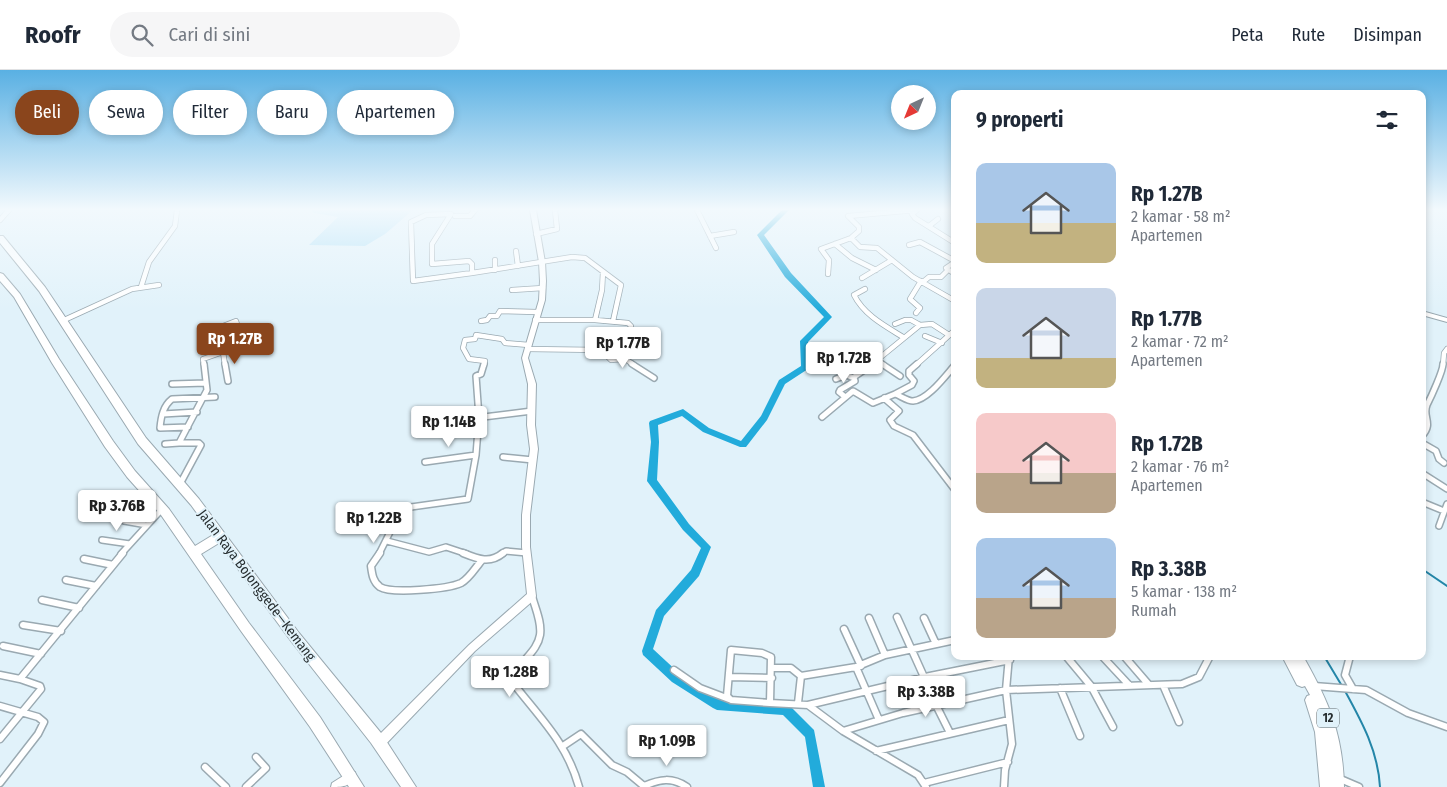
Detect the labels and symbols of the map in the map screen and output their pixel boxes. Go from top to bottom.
north arrow [891,85,936,130]
pin: Rp 1.27B [183,322,287,365]
pin: Rp 1.77B [571,326,675,369]
pin: Rp 1.72B [792,342,896,384]
pin: Rp 1.14B [397,406,501,448]
pin: Rp 3.76B [65,490,169,532]
pin: Rp 1.22B [322,502,426,544]
street label: Jalan Raya Bojonggede—Kemang [194,506,319,665]
pin: Rp 1.28B [458,656,562,698]
pin: Rp 3.38B [874,676,978,718]
road number: 12 [1317,708,1339,728]
pin: Rp 1.09B [615,724,719,767]

